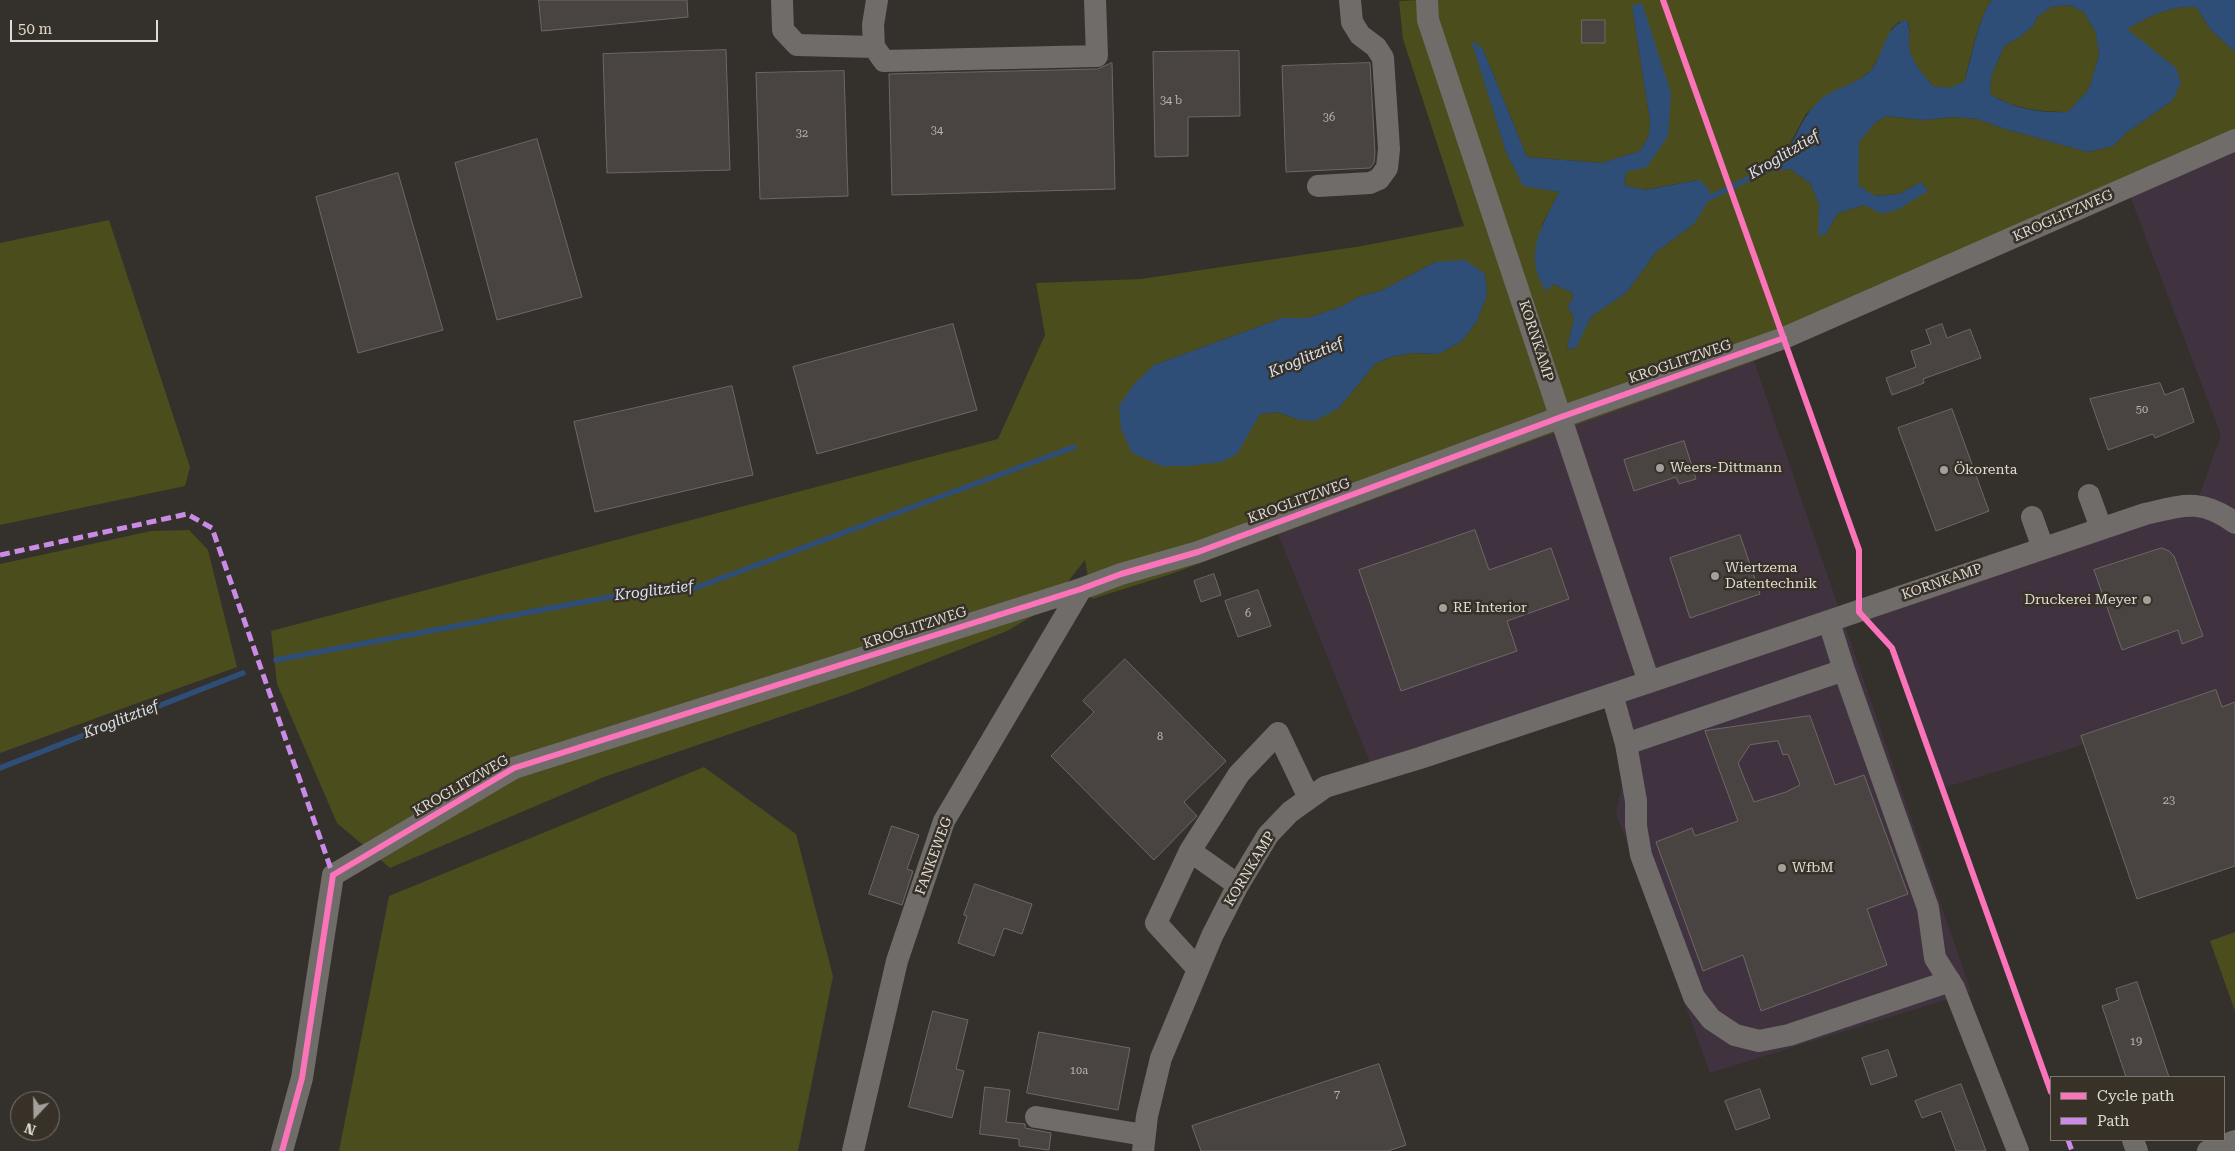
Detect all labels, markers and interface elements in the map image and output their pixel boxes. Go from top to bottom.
scale bar [12,10,160,42]
text: 50 m [18,20,52,38]
house number: 34 b [1160,94,1182,108]
house number: 36 [1323,111,1335,125]
house number: 34 [931,124,943,138]
house number: 32 [796,127,808,141]
water label: Kroglitztief [1745,127,1823,183]
street label: KROGLITZWEG [2010,186,2116,246]
street label: KORNKAMP [1515,298,1557,384]
water label: Kroglitztief [1266,334,1346,382]
street label: KROGLITZWEG [1626,337,1734,387]
house number: 50 [2136,403,2148,417]
place label: Weers-Dittmann [1670,460,1782,476]
marker: Weers-Dittmann [1654,462,1666,474]
place label: Ökorenta [1954,462,2017,478]
marker: Ökorenta [1938,464,1950,476]
street label: KROGLITZWEG [1246,475,1352,527]
place label: Wiertzema Datentechnik [1725,560,1817,592]
street label: KORNKAMP [1899,560,1985,604]
marker: Wiertzema Datentechnik [1709,570,1721,582]
water label: Kroglitztief [613,577,695,605]
place label: Druckerei Meyer [2024,592,2137,608]
marker: Druckerei Meyer [2141,594,2153,606]
place label: RE Interior [1453,600,1527,616]
marker: RE Interior [1437,602,1449,614]
street label: KROGLITZWEG [861,603,969,653]
house number: 6 [1245,607,1251,621]
water label: Kroglitztief [81,697,161,743]
house number: 8 [1157,730,1163,744]
street label: KROGLITZWEG [410,752,512,820]
house number: 23 [2163,794,2175,808]
street label: FANKEWEG [912,815,956,897]
street label: KORNKAMP [1221,829,1279,909]
place label: WfbM [1792,860,1834,876]
marker: WfbM [1776,862,1788,874]
house number: 19 [2130,1035,2142,1049]
house number: 10a [1070,1064,1088,1078]
legend [2050,1076,2225,1141]
text: Cycle path [2097,1087,2174,1105]
house number: 7 [1334,1088,1340,1102]
north arrow [10,1091,60,1141]
text: Path [2097,1112,2130,1130]
text: N [22,1120,38,1138]

